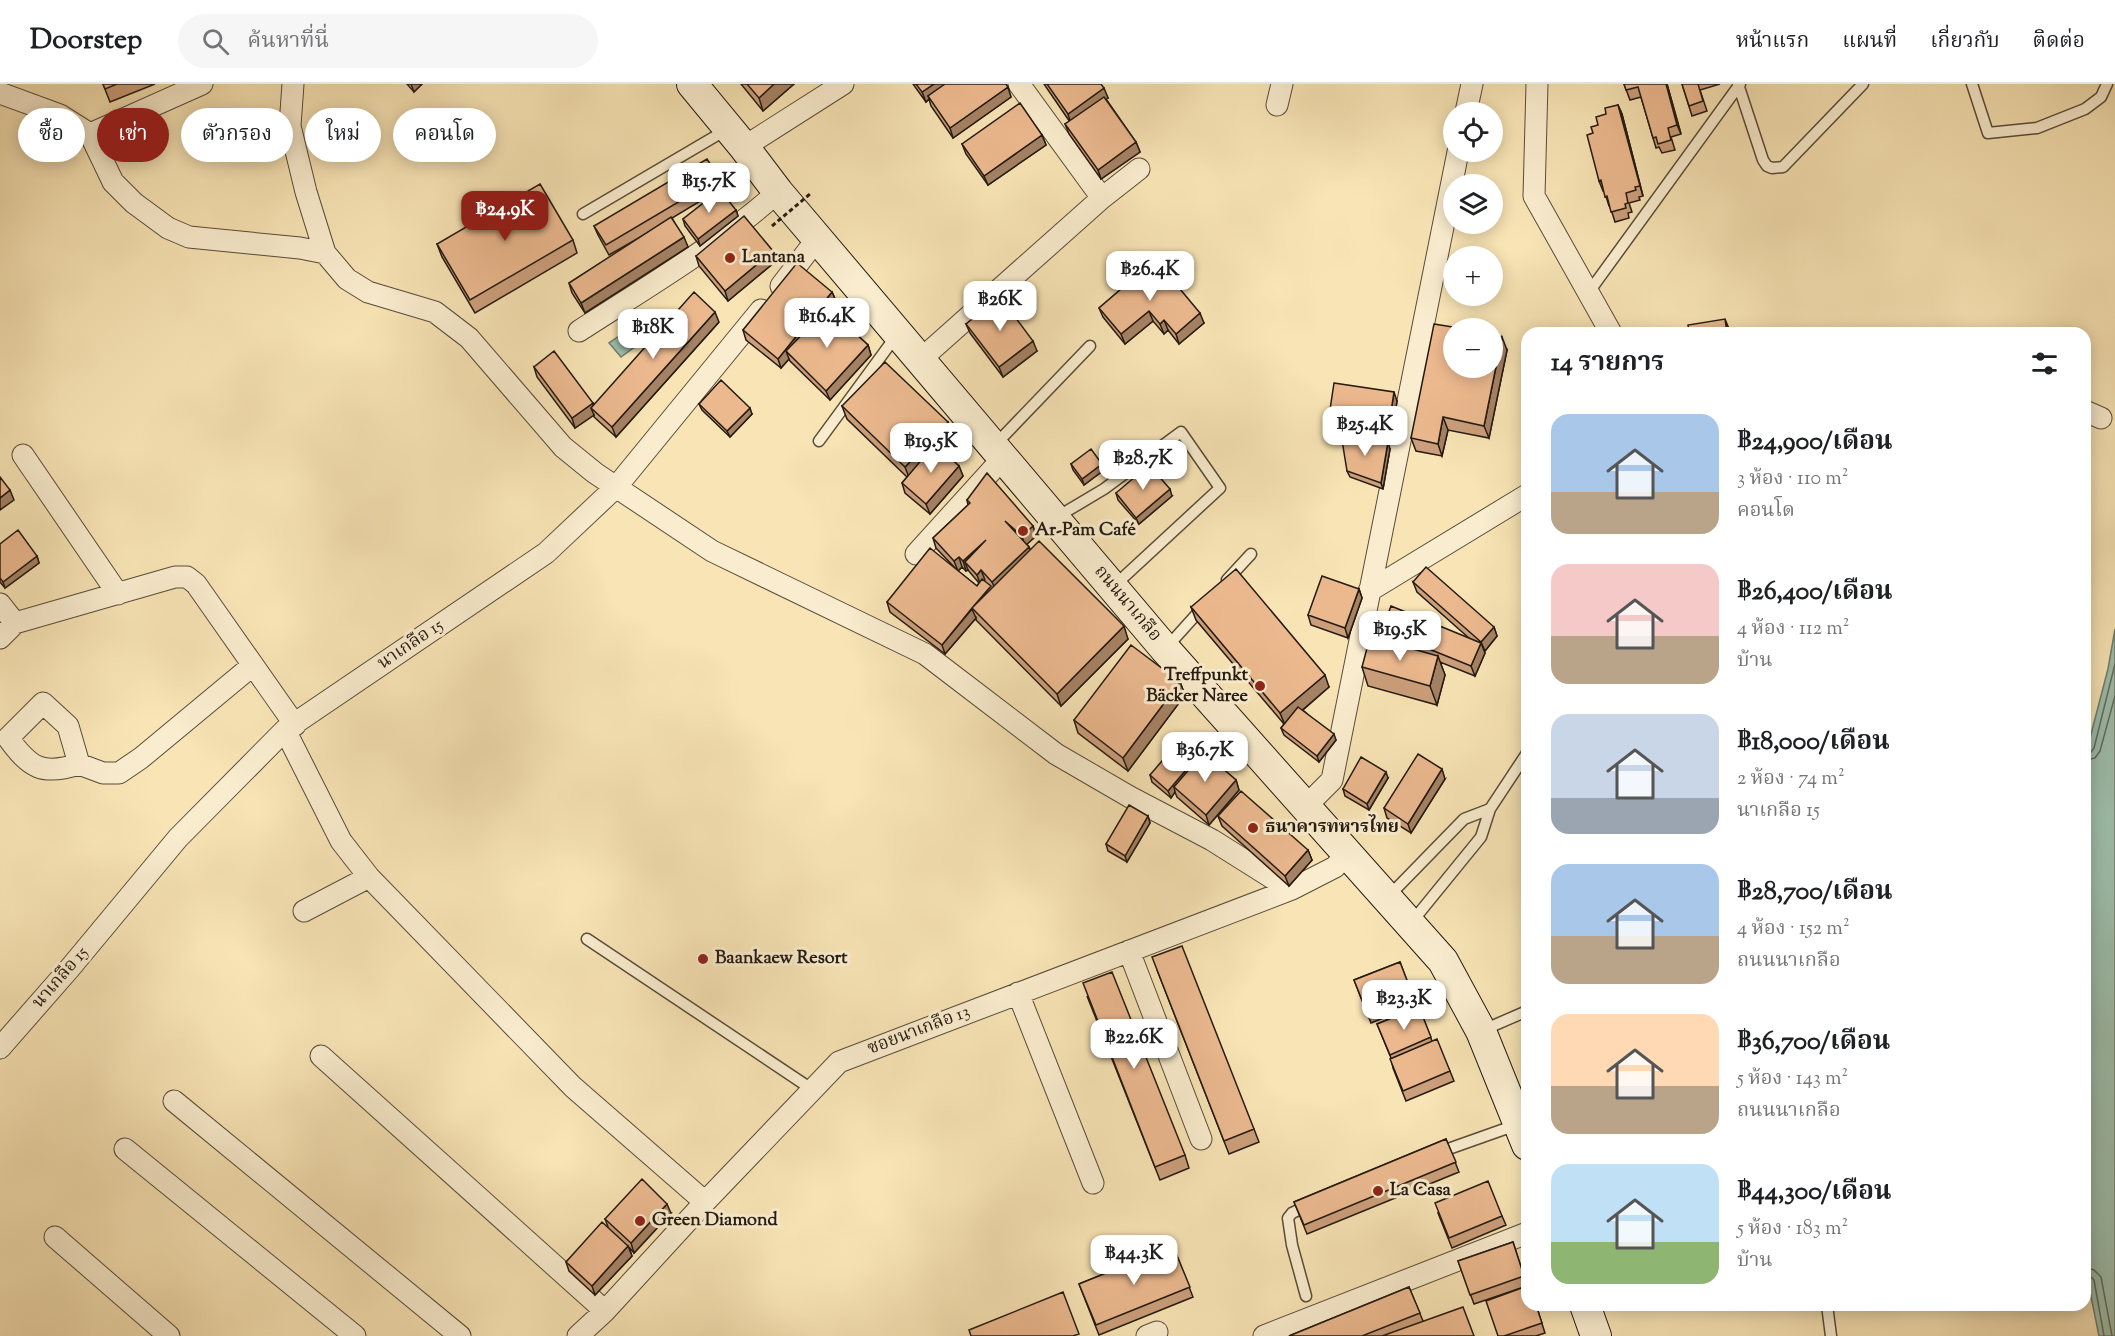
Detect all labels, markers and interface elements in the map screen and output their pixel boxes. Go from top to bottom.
search box [178,14,598,68]
text: Doorstep [30,21,142,61]
icon: search [199,25,232,58]
text: ค้นหาที่นี่ [247,26,329,58]
text: หน้าแรก [1736,27,1809,57]
text: แผนที่ [1842,27,1897,57]
text: เกี่ยวกับ [1930,27,2000,57]
text: ติดต่อ [2033,27,2085,57]
map controls [1443,102,1503,378]
button: locate [1443,102,1503,162]
chip: ซื้อ [18,108,85,162]
chip: เช่า [97,108,169,162]
chip: ตัวกรอง [181,108,293,162]
chip: ใหม่ [305,108,381,162]
chip: คอนโด [393,108,496,162]
pin: ฿15.7K [660,163,758,214]
text: ฿15.7K [682,168,736,197]
button: layers [1443,174,1503,234]
pin: ฿24.9K [456,191,554,242]
text: ฿24.9K [475,196,535,225]
place label: Lantana [742,245,806,271]
button: + [1443,246,1503,306]
marker: Lantana [723,251,737,265]
pin: ฿26.4K [1101,251,1199,302]
text: ฿26.4K [1120,256,1180,285]
pin: ฿26K [964,281,1036,332]
text: ฿26K [978,286,1022,315]
pin: ฿16.4K [778,298,876,349]
text: ฿16.4K [798,303,856,332]
pin: ฿18K [617,309,689,360]
text: ฿18K [632,314,674,343]
button: − [1443,318,1503,378]
text: 14 รายการ [1551,345,1664,382]
icon: filters [2028,347,2061,380]
pin: ฿25.4K [1316,406,1414,457]
text: ฿25.4K [1337,411,1393,440]
pin: ฿19.5K [882,423,980,474]
text: ฿24,900/เดือน [1737,424,1892,461]
text: ฿19.5K [904,428,958,457]
icon: home [1599,438,1671,510]
pin: ฿28.7K [1094,440,1192,491]
text: ฿28.7K [1113,445,1173,474]
text: 3 ห้อง · 110 m² [1737,465,1849,494]
text: คอนโด [1737,497,1795,526]
place label: Ar-Pam Café [1035,518,1136,544]
marker: Ar-Pam Café [1016,524,1030,538]
street label: ถนนนาเกลือ [1087,560,1167,648]
text: ฿26,400/เดือน [1737,574,1893,611]
icon: home [1599,588,1671,660]
pin: ฿19.5K [1351,611,1449,662]
street label: นาเกลือ 15 [373,613,449,677]
text: 4 ห้อง · 112 m² [1737,615,1850,644]
text: ฿19.5K [1373,616,1427,645]
text: บ้าน [1737,647,1773,676]
place label: Treffpunkt Bäcker Naree [1146,663,1249,710]
marker: Treffpunkt Bäcker Naree [1253,679,1267,693]
text: ฿18,000/เดือน [1737,724,1890,761]
pin: ฿36.7K [1156,732,1254,783]
text: ฿36.7K [1176,737,1234,766]
icon: home [1599,738,1671,810]
text: 2 ห้อง · 74 m² [1737,765,1845,794]
text: นาเกลือ 15 [1737,797,1820,826]
place label: ธนาคารทหารไทย [1265,814,1399,841]
marker: ธนาคารทหารไทย [1246,821,1260,835]
text: ฿28,700/เดือน [1737,874,1892,911]
icon: home [1599,888,1671,960]
text: 4 ห้อง · 152 m² [1737,915,1850,944]
street label: นาเกลือ 15 [27,941,95,1015]
place label: Baankaew Resort [715,946,848,972]
text: ถนนนาเกลือ [1737,947,1841,976]
marker: Baankaew Resort [696,952,710,966]
pin: ฿23.3K [1355,980,1453,1031]
text: ฿23.3K [1376,985,1432,1014]
street label: ซอยนาเกลือ 13 [864,1000,974,1062]
pin: ฿22.6K [1085,1019,1183,1070]
text: ฿22.6K [1105,1024,1163,1053]
text: ฿36,700/เดือน [1737,1024,1890,1061]
icon: home [1599,1038,1671,1110]
text: 5 ห้อง · 143 m² [1737,1065,1848,1094]
text: ถนนนาเกลือ [1737,1097,1841,1126]
text: ฿44,300/เดือน [1737,1174,1892,1211]
place label: La Casa [1390,1178,1452,1204]
marker: La Casa [1371,1184,1385,1198]
icon: home [1599,1188,1671,1260]
place label: Green Diamond [652,1208,778,1234]
marker: Green Diamond [633,1214,647,1228]
text: 5 ห้อง · 183 m² [1737,1215,1848,1244]
pin: ฿44.3K [1085,1235,1183,1286]
text: ฿44.3K [1105,1240,1163,1269]
text: บ้าน [1737,1247,1773,1276]

